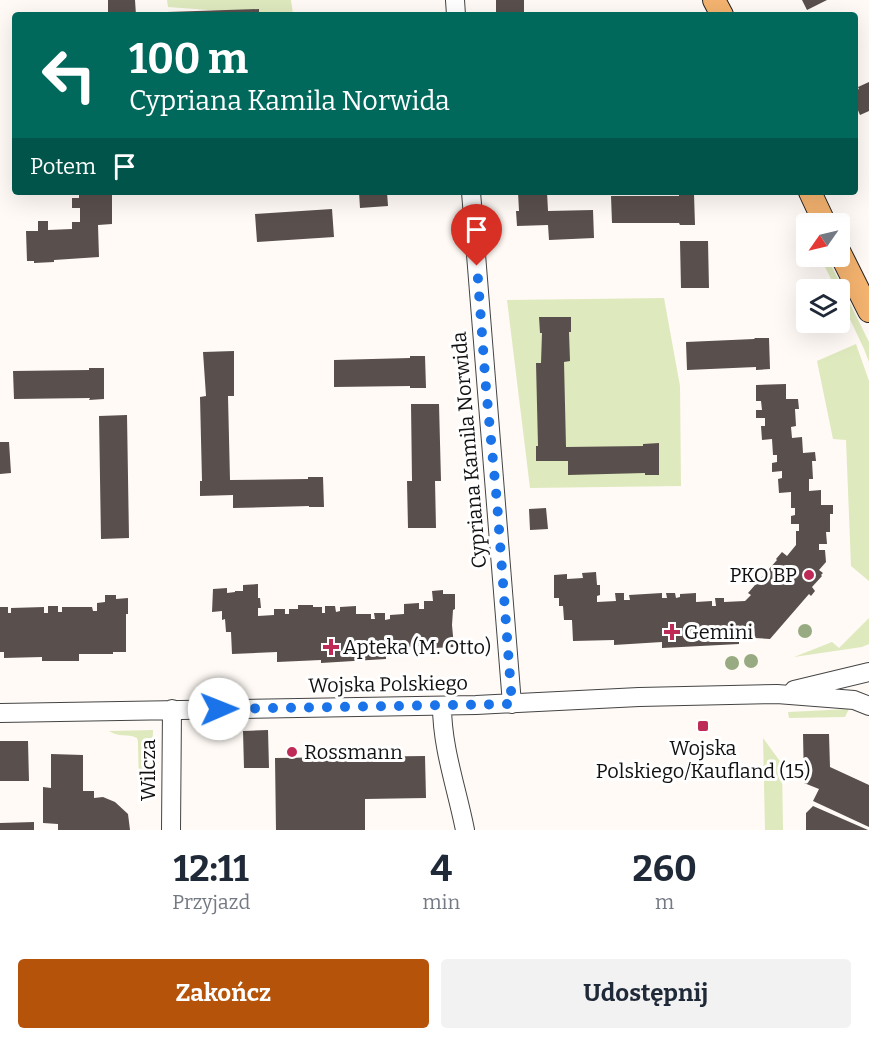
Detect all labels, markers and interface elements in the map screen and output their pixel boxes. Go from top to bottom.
text: 100 m [129,34,248,84]
icon: left [30,36,108,114]
text: Cypriana Kamila Norwida [129,85,450,117]
icon: arrive [108,150,141,183]
text: Potem [30,153,96,180]
pin [451,204,502,266]
icon: arrive [460,213,493,246]
north arrow [796,213,850,267]
map controls [796,213,850,333]
button: layers [796,279,850,333]
street label: Cypriana Kamila Norwida [447,331,491,569]
place label: PKO BP [729,563,797,587]
marker: PKO BP [802,568,816,582]
place label: Gemini [684,620,753,644]
marker: Gemini [665,625,679,639]
place label: Apteka (M. Otto) [343,635,491,659]
marker: Apteka (M. Otto) [324,640,338,654]
street label: Wojska Polskiego [308,671,468,698]
position arrow [187,677,251,741]
marker: Wojska Polskiego/Kaufland (15) [696,719,710,733]
place label: Wojska Polskiego/Kaufland (15) [596,736,810,783]
street label: Wilcza [136,739,160,801]
place label: Rossmann [304,740,403,764]
marker: Rossmann [285,745,299,759]
text: 12:11 [174,847,249,891]
text: 4 [430,847,452,891]
text: 260 [632,847,697,891]
text: Przyjazd [172,890,250,914]
text: min [422,890,460,914]
text: m [655,890,674,914]
button: Zakończ [18,959,429,1028]
button: Udostępnij [441,959,851,1028]

